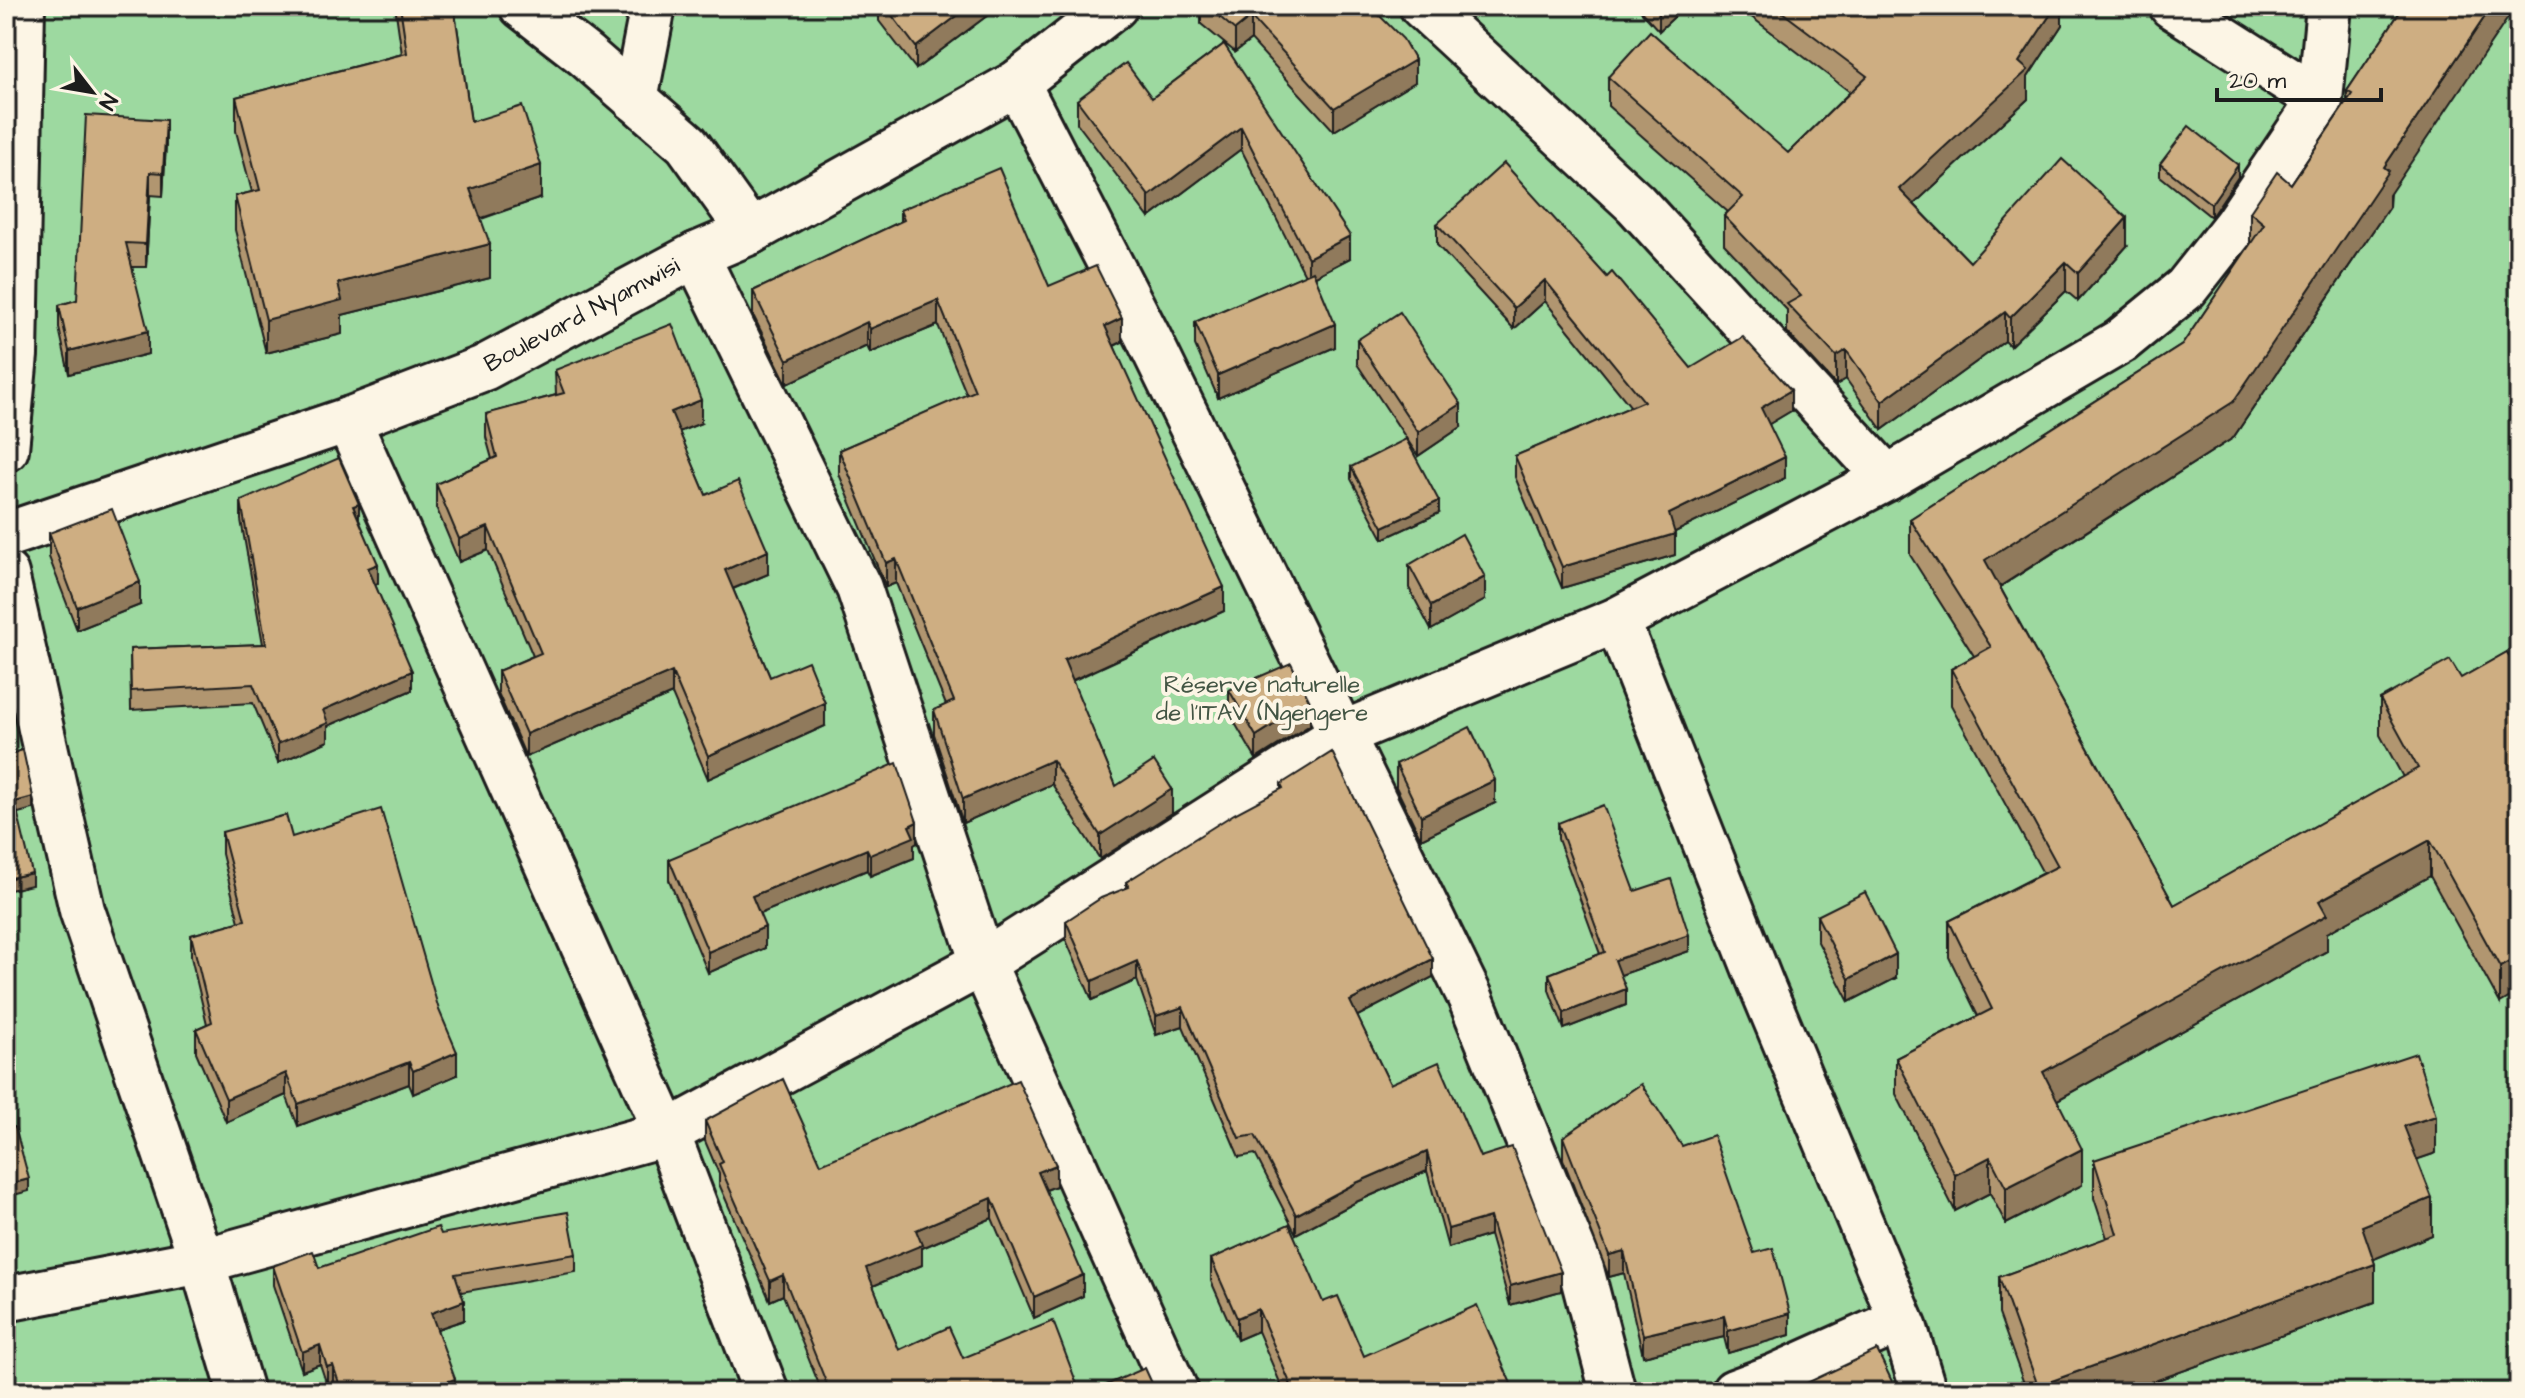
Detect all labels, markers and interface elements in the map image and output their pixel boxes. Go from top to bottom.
north arrow [52,52,132,132]
scale bar [2217,52,2381,102]
text: 20 m [2229,64,2286,98]
text: N [91,88,125,116]
street label: Boulevard Nyamwisi [478,249,687,382]
park label: Réserve naturelle de l'ITAV (Ngengere [1156,668,1368,731]

